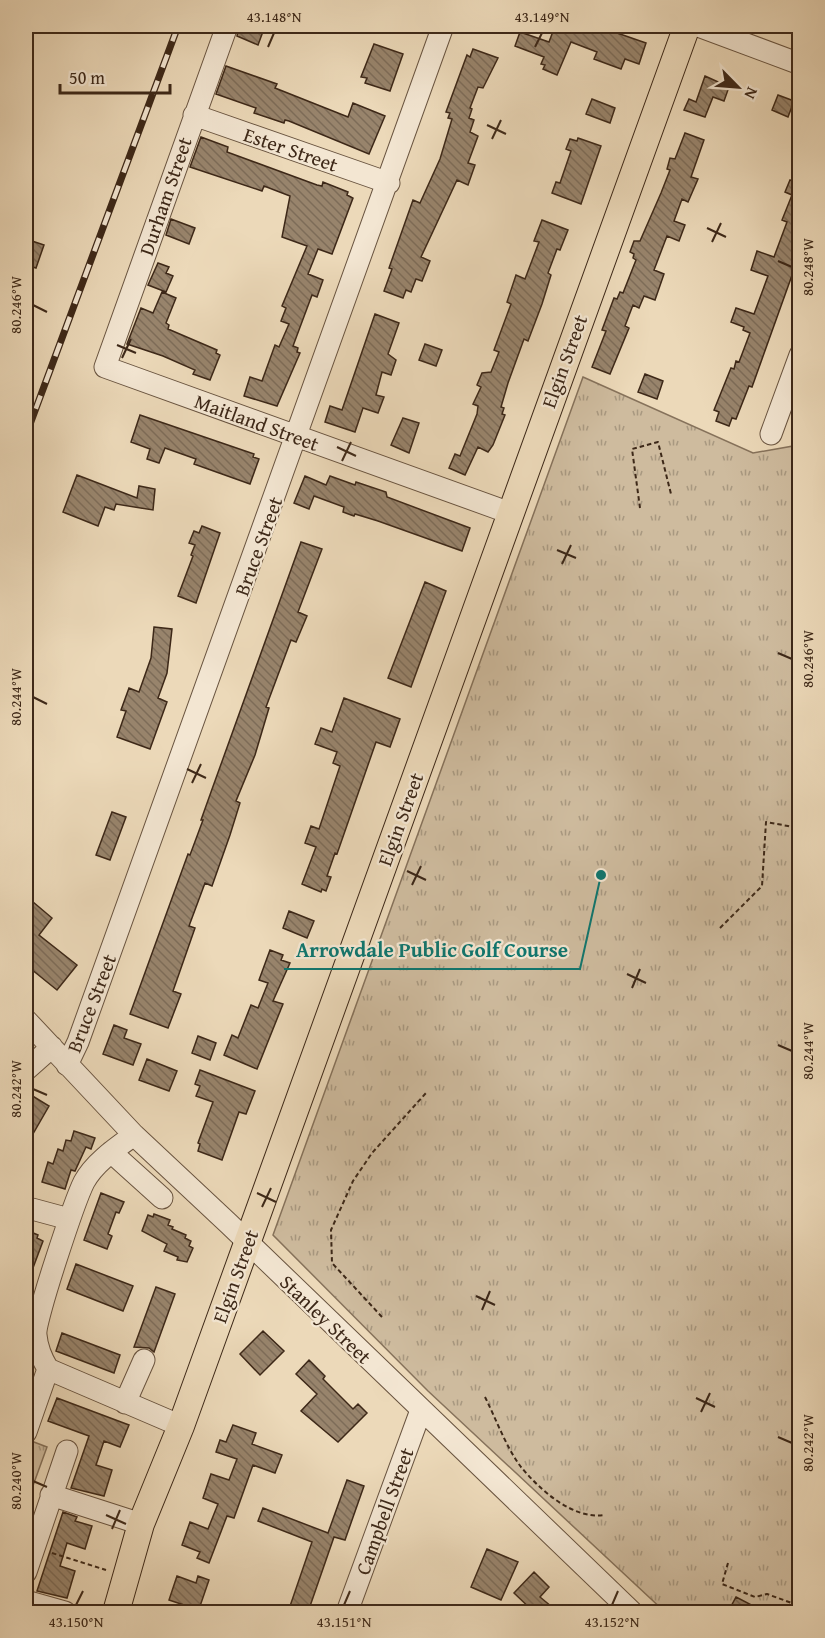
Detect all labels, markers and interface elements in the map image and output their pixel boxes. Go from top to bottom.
text: 43.148°N [247,6,302,27]
text: 43.149°N [515,6,570,27]
scale bar [60,57,170,95]
north arrow [708,57,768,117]
text: 50 m [69,64,105,91]
text: N [738,83,765,104]
street label: Ester Street [240,119,342,179]
street label: Durham Street [131,133,199,259]
text: 80.248°W [797,238,818,296]
text: 80.246°W [5,276,26,334]
street label: Elgin Street [534,310,594,412]
street label: Maitland Street [191,386,323,458]
street label: Bruce Street [227,492,289,600]
text: 80.246°W [797,630,818,688]
text: 80.244°W [5,668,26,726]
street label: Elgin Street [370,768,430,870]
callout: Arrowdale Public Golf Course [284,930,580,969]
text: Arrowdale Public Golf Course [296,934,568,965]
street label: Bruce Street [59,949,123,1057]
text: 80.244°W [797,1022,818,1080]
text: 80.242°W [5,1060,26,1118]
street label: Elgin Street [205,1225,265,1327]
street label: Stanley Street [274,1268,378,1370]
text: 80.242°W [797,1414,818,1472]
street label: Campbell Street [348,1443,420,1579]
text: 80.240°W [5,1452,26,1510]
text: 43.150°N [49,1611,104,1632]
text: 43.151°N [317,1611,372,1632]
text: 43.152°N [585,1611,640,1632]

